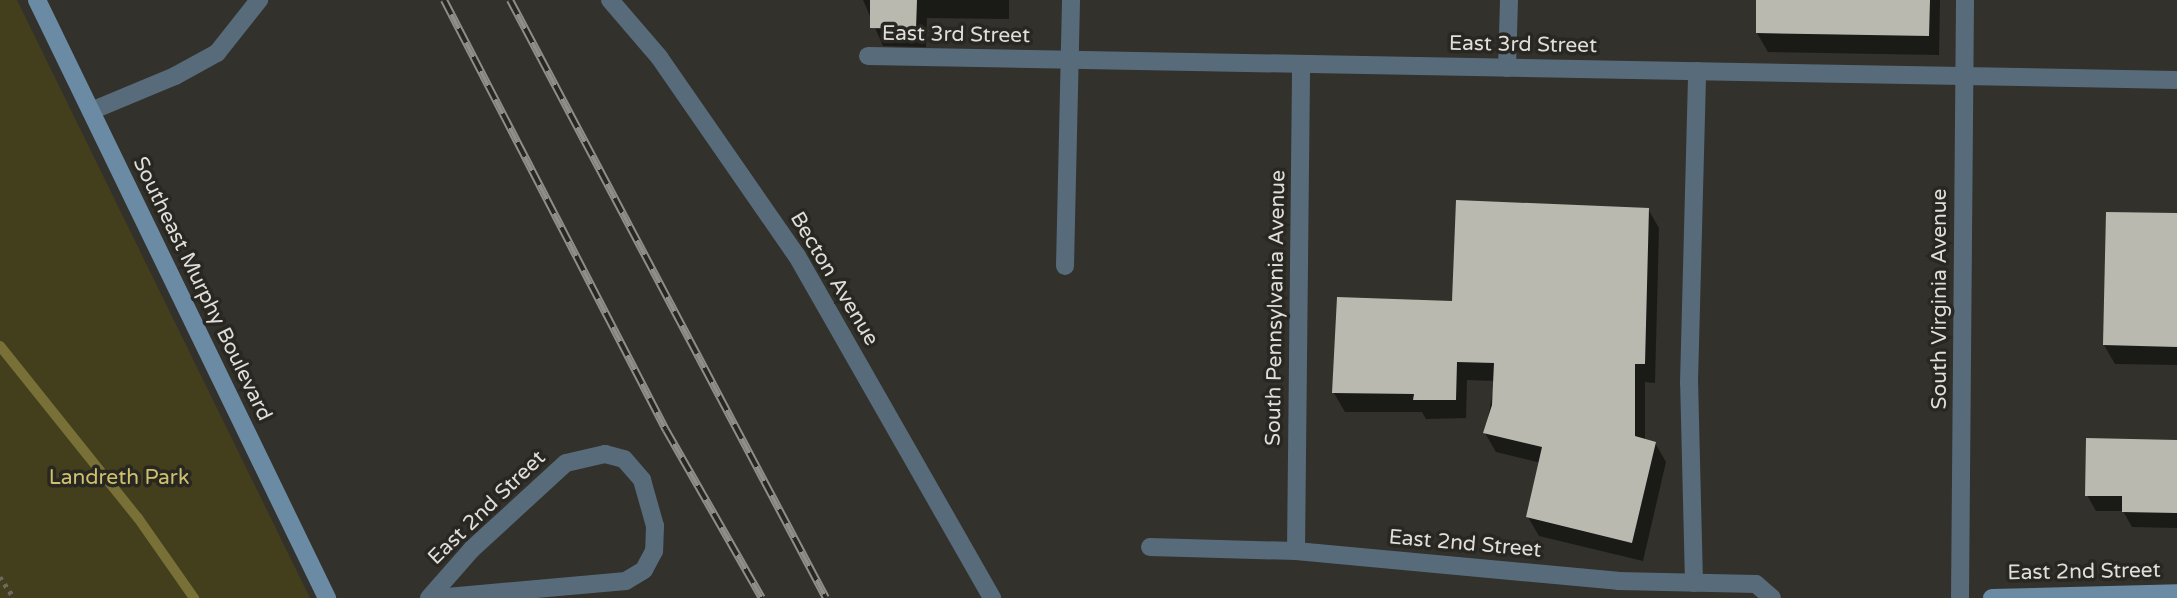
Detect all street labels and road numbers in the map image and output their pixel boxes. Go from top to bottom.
street label: East 3rd Street [882,21,1030,49]
street label: East 3rd Street [1449,31,1597,59]
street label: Southeast Murphy Boulevard [127,153,277,425]
street label: South Pennsylvania Avenue [1261,170,1291,446]
street label: South Virginia Avenue [1927,188,1953,410]
street label: Becton Avenue [784,208,884,350]
street label: East 2nd Street [423,446,551,570]
street label: East 2nd Street [1388,525,1542,563]
street label: East 2nd Street [2007,558,2161,586]

